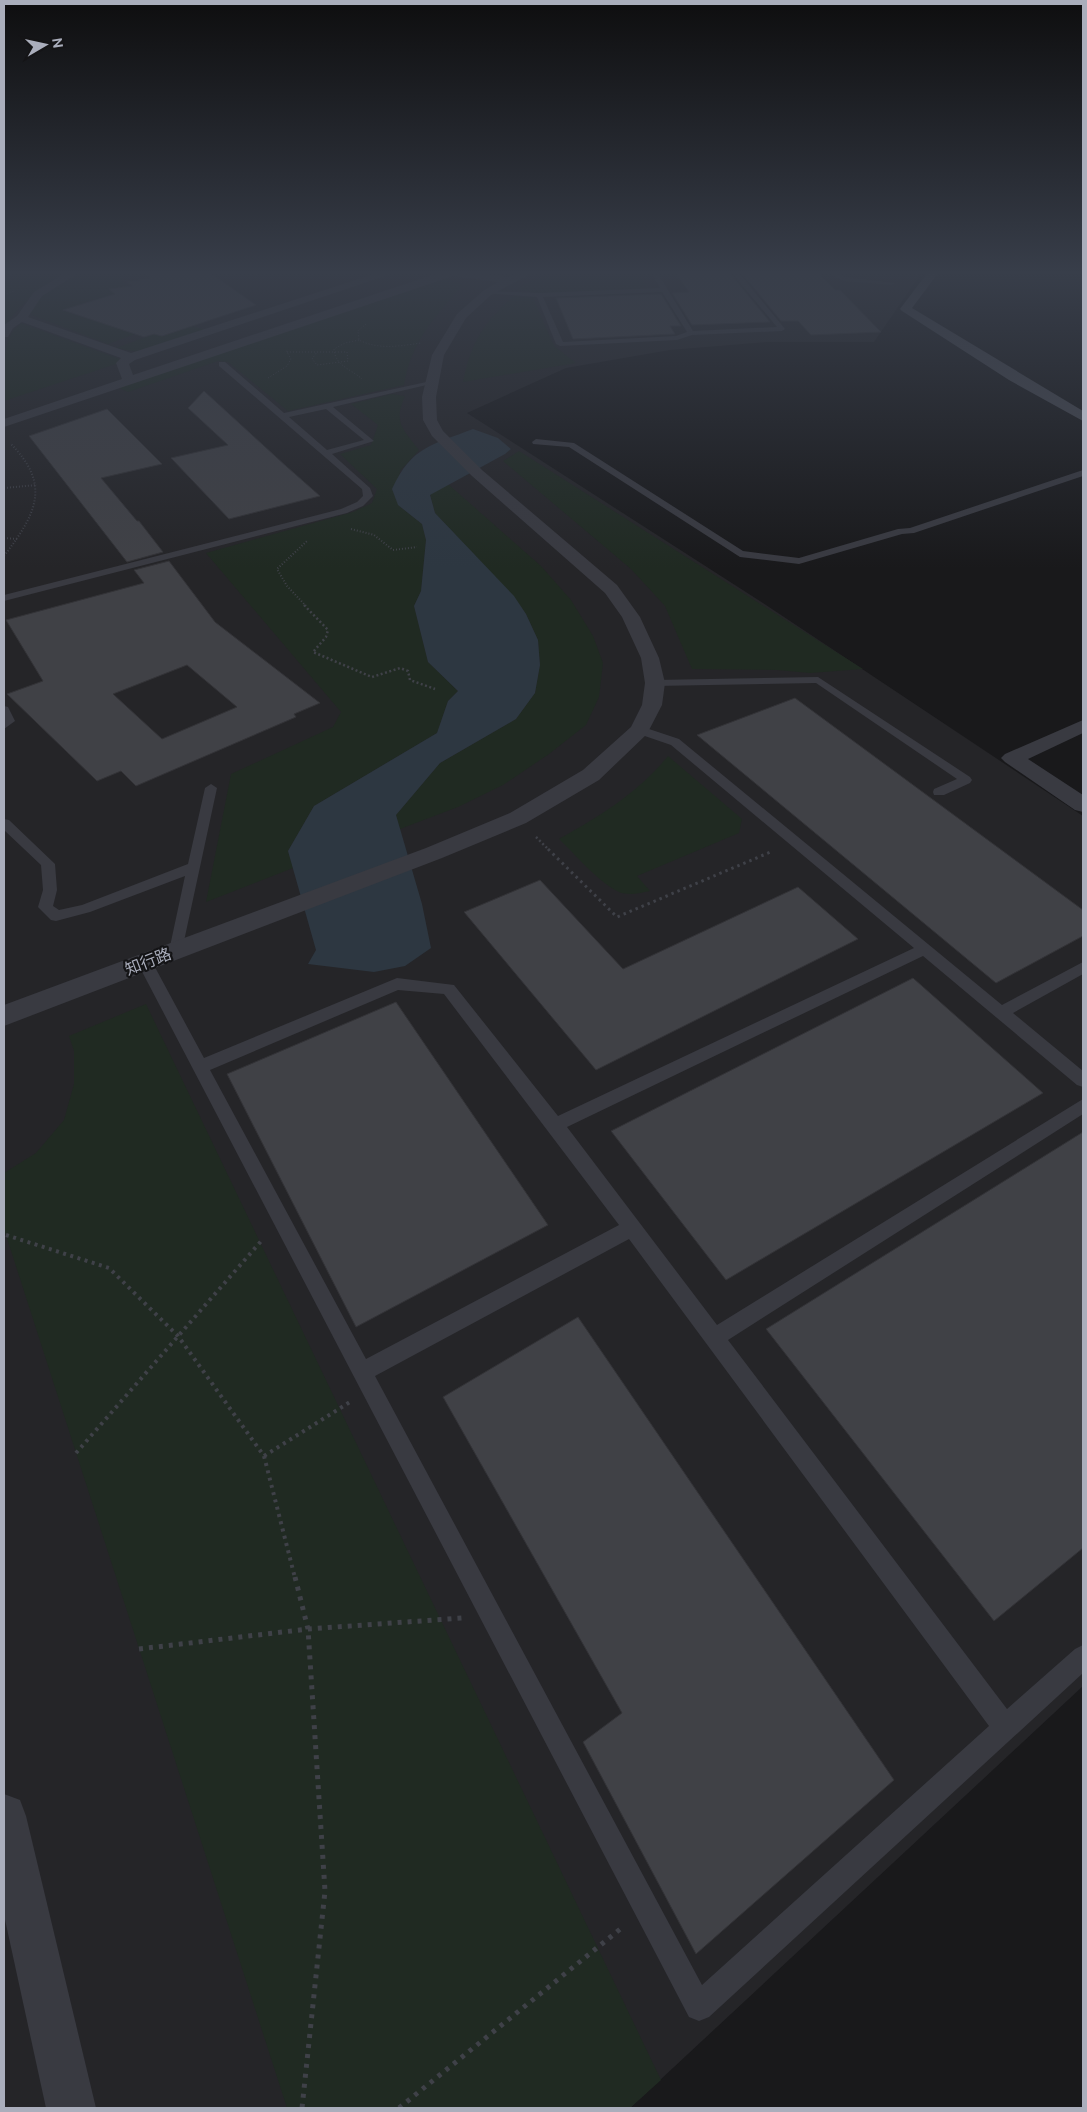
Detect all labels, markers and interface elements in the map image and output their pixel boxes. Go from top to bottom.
north arrow [20,20,70,70]
text: N [49,37,67,49]
street label: 知行路 [122,944,174,978]

